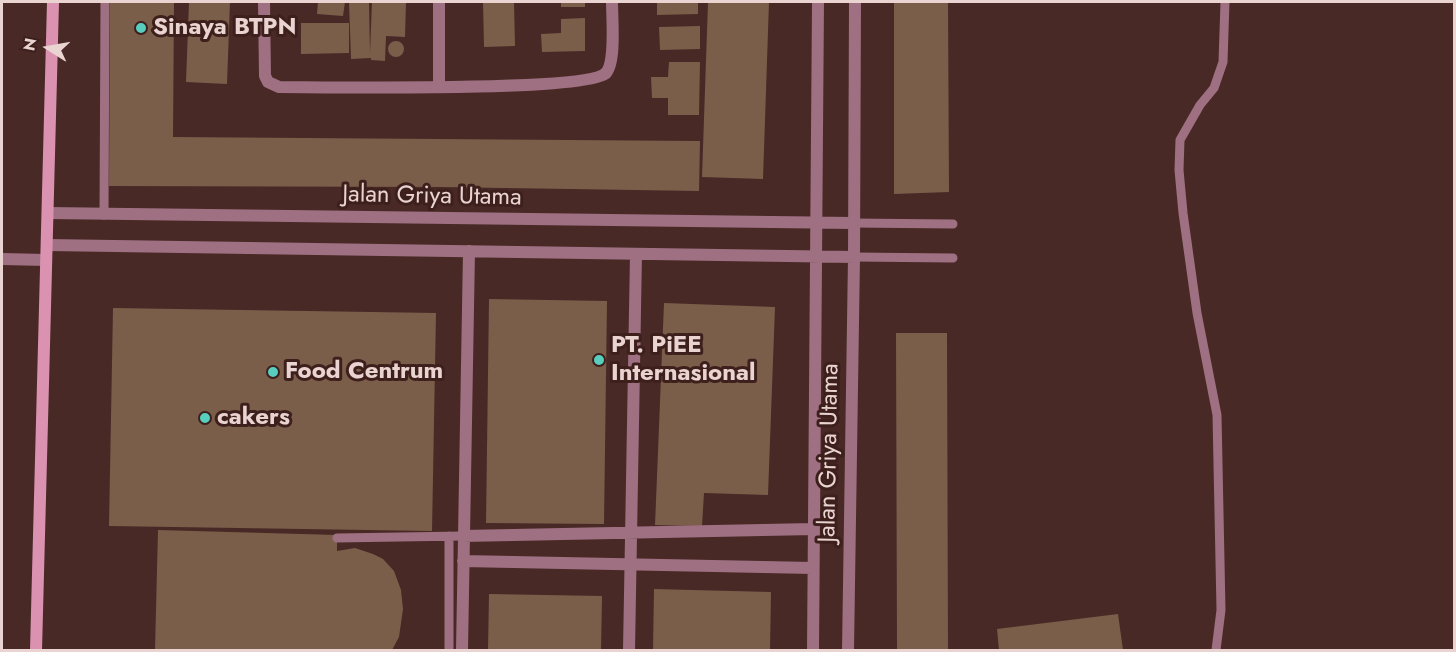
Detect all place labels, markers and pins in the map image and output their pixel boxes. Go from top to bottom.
place label: Sinaya BTPN [153,14,297,42]
marker: Sinaya BTPN [134,21,148,35]
place label: PT. PiEE Internasional [611,332,755,388]
marker: PT. PiEE Internasional [592,353,606,367]
place label: Food Centrum [285,358,443,386]
marker: Food Centrum [266,365,280,379]
place label: cakers [217,404,290,432]
marker: cakers [198,411,212,425]

